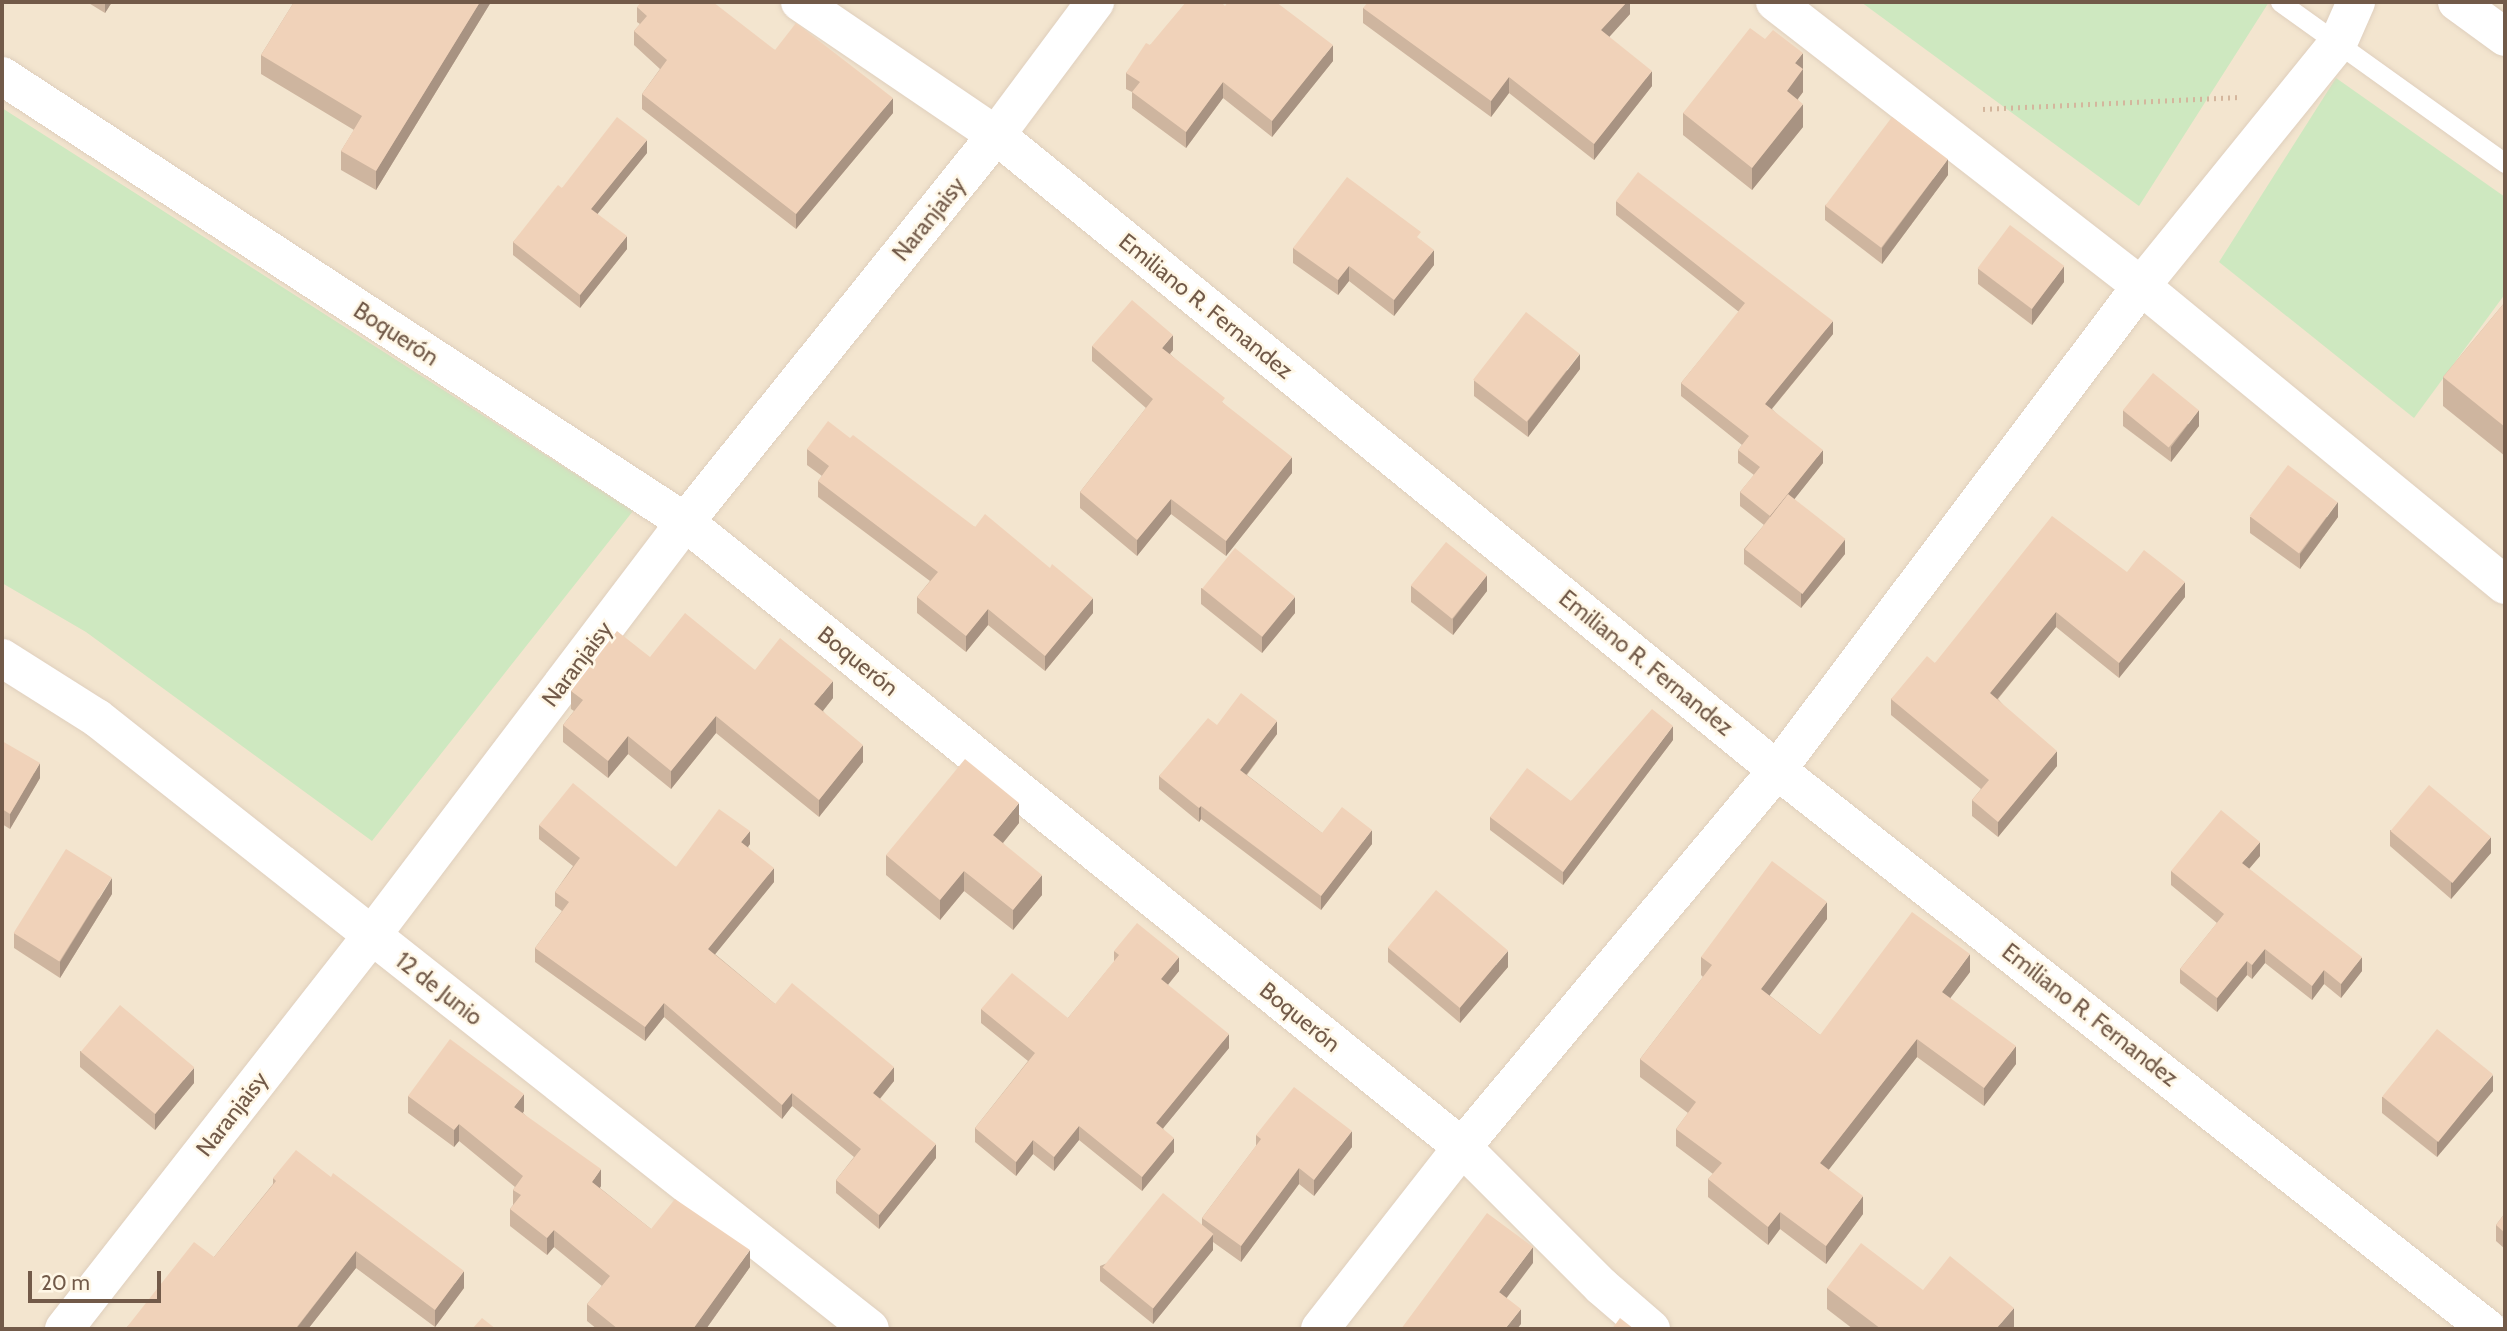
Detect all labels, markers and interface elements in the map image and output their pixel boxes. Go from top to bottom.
street label: Naranjaisy [887,171,971,267]
street label: Emiliano R. Fernandez [1114,227,1298,385]
street label: Boquerón [348,296,444,372]
street label: Emiliano R. Fernandez [1554,584,1738,742]
street label: Naranjaisy [536,616,618,712]
street label: Boquerón [812,620,904,702]
street label: Emiliano R. Fernandez [1997,938,2183,1092]
street label: 12 de Junio [390,947,488,1031]
street label: Boquerón [1254,976,1346,1058]
street label: Naranjaisy [190,1066,274,1162]
scale bar [32,1258,164,1302]
text: 20 m [41,1270,90,1295]

